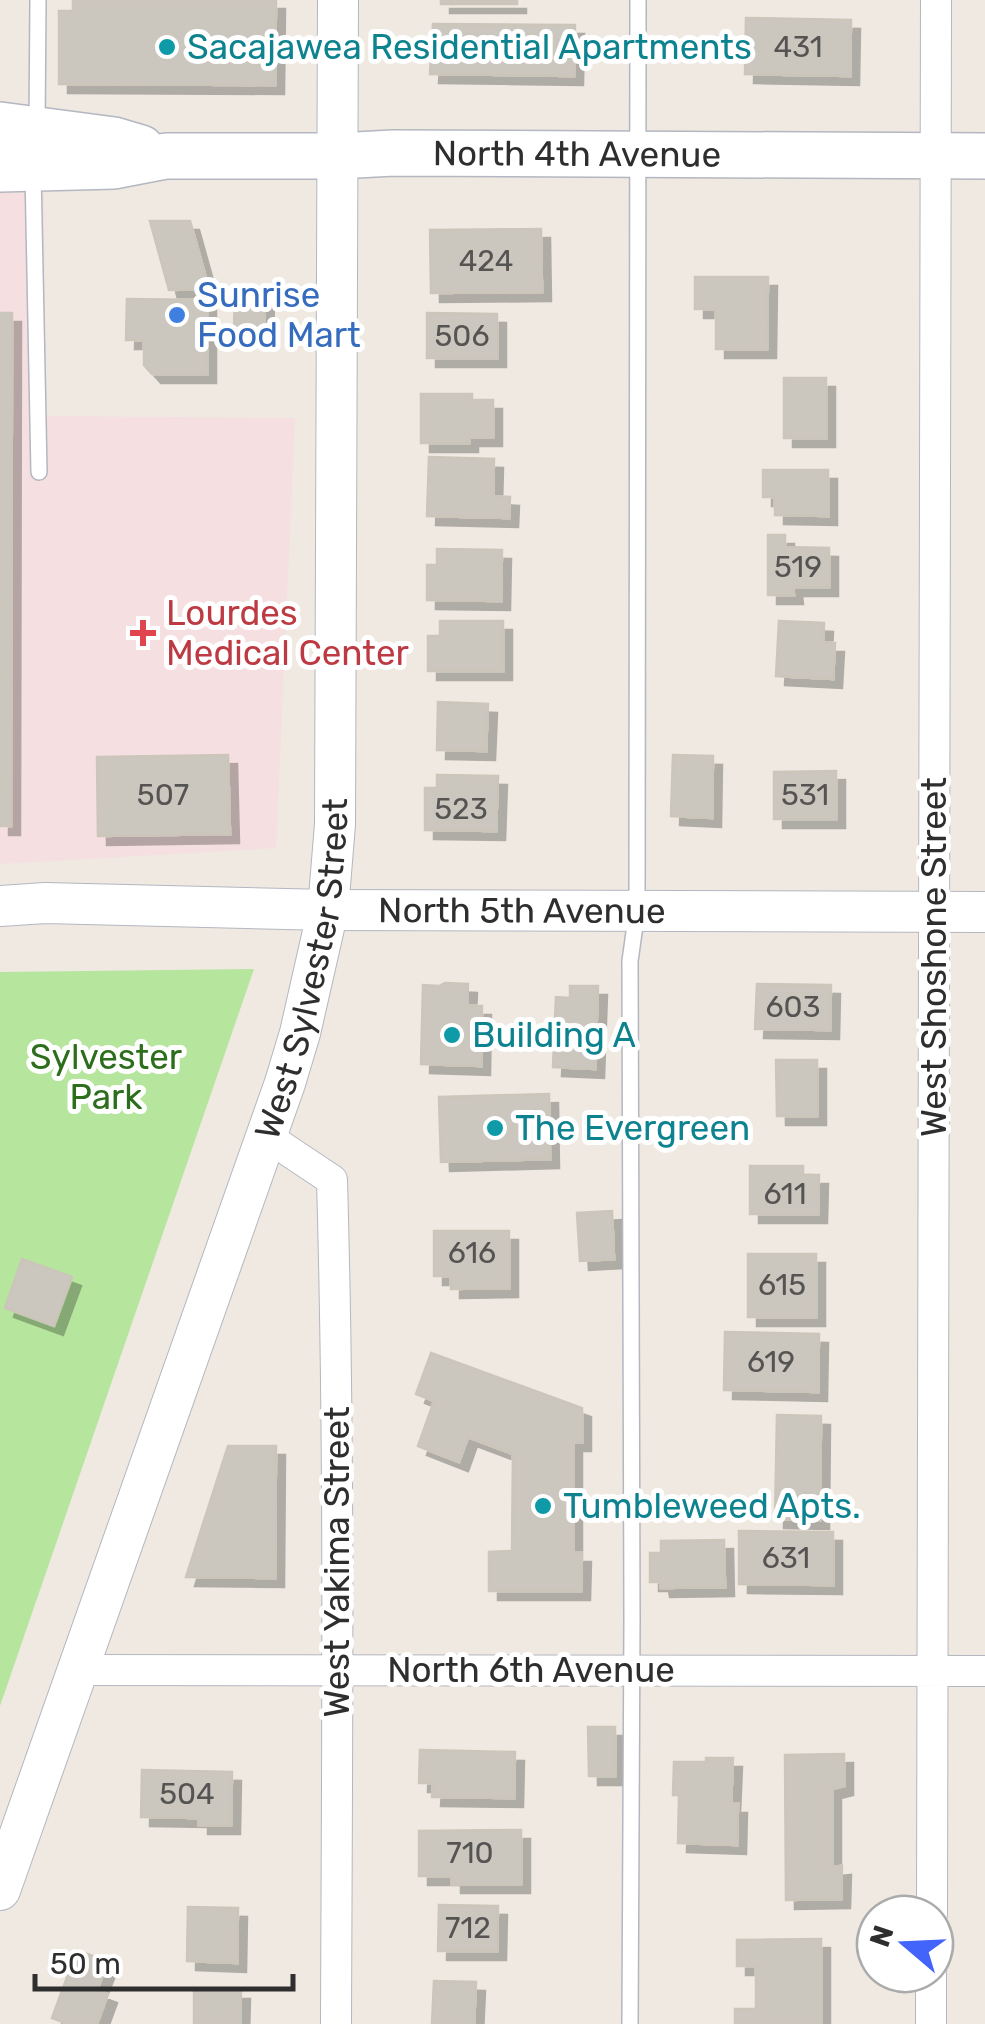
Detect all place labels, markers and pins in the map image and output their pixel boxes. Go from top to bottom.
place label: Sacajawea Residential Apartments [187,26,752,68]
marker: Sacajawea Residential Apartments [156,36,178,58]
place label: Sunrise Food Mart [197,274,361,356]
marker: Sunrise Food Mart [166,304,188,326]
place label: Lourdes Medical Center [166,592,409,674]
marker: Lourdes Medical Center [130,620,156,646]
place label: Building A [472,1014,636,1056]
marker: Building A [441,1024,463,1046]
place label: The Evergreen [515,1107,750,1149]
marker: The Evergreen [484,1117,506,1139]
place label: Tumbleweed Apts. [563,1485,861,1527]
marker: Tumbleweed Apts. [532,1495,554,1517]

